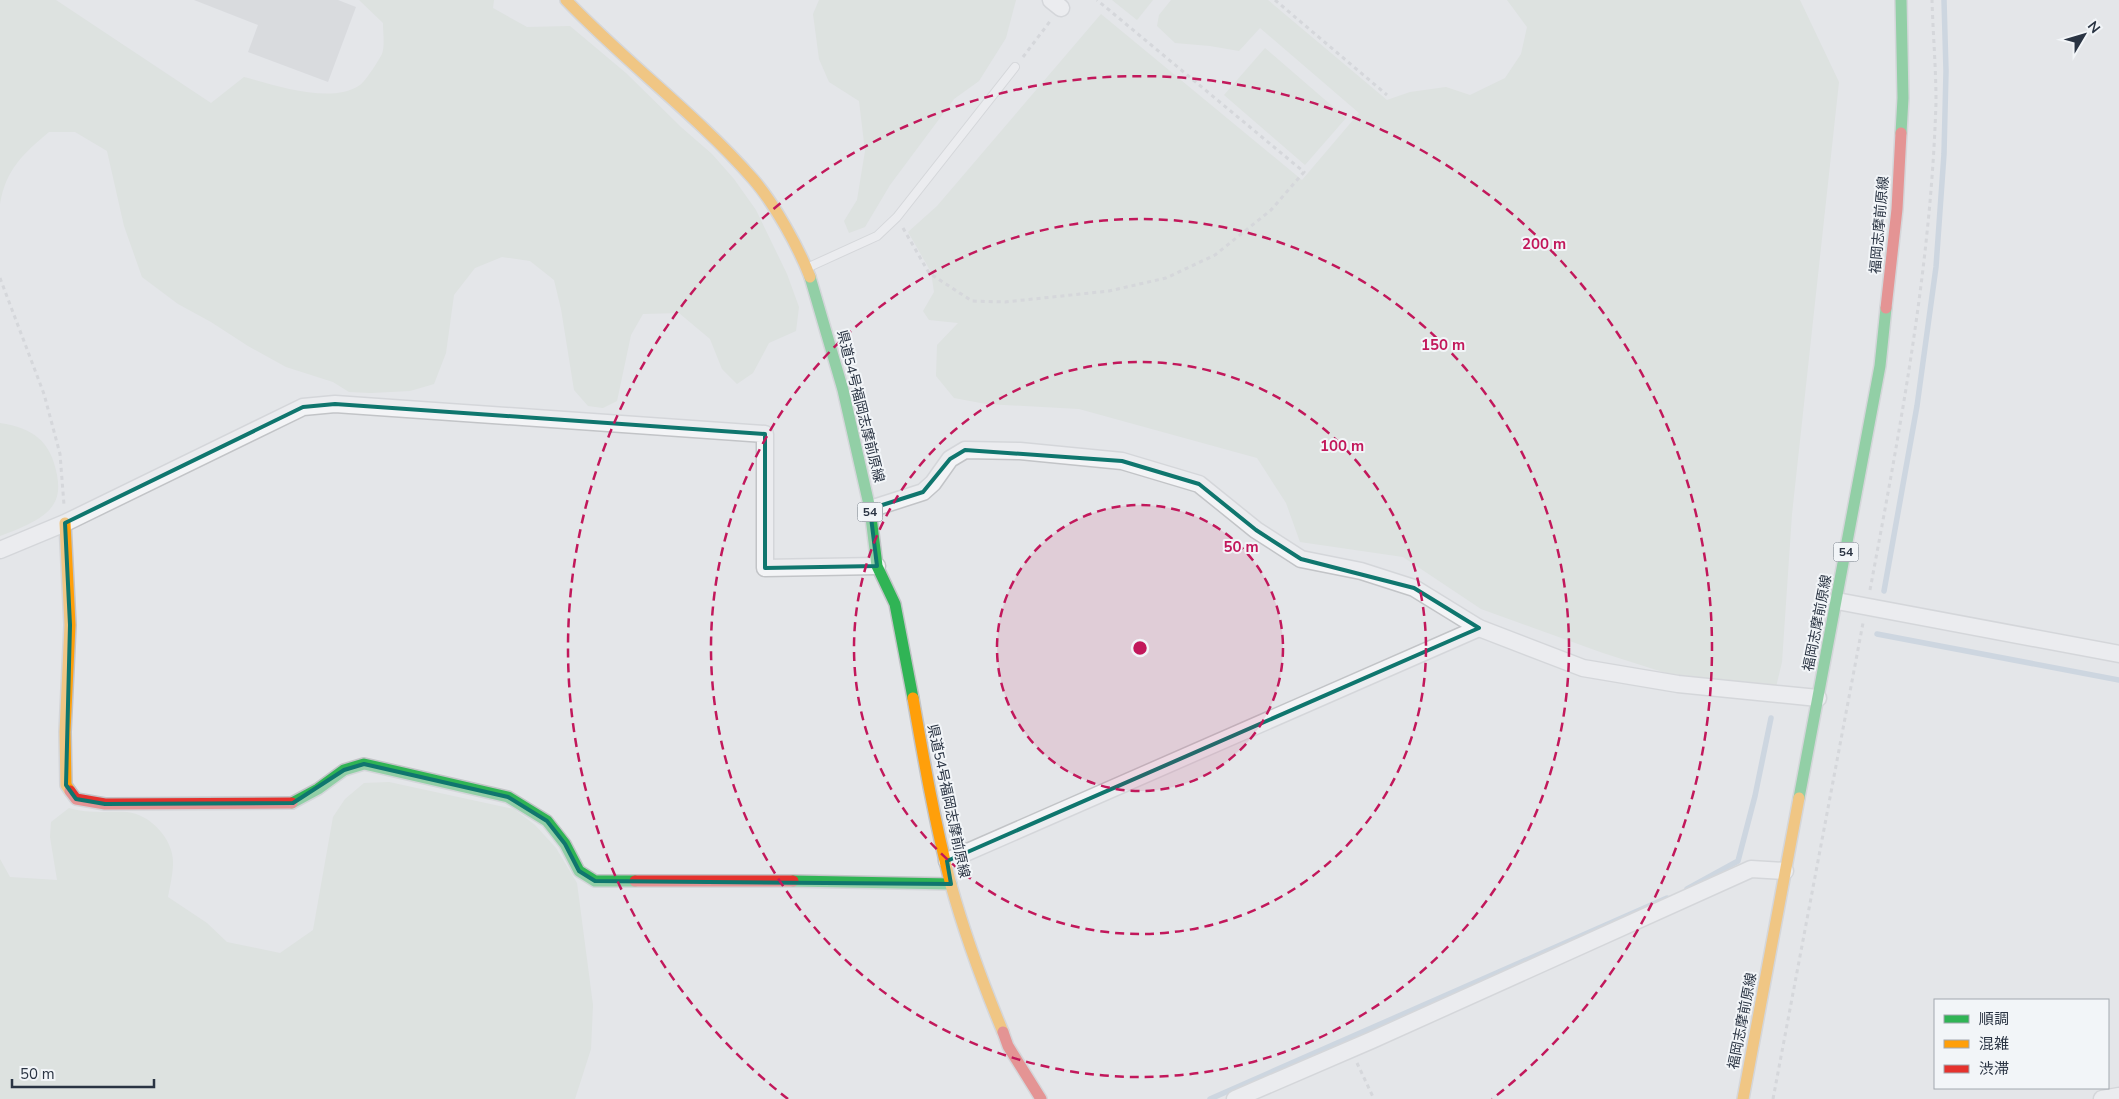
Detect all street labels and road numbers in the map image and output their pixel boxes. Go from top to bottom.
street label: 福岡志摩前原線 [1866,175,1893,275]
street label: 県道54号福岡志摩前原線 [832,328,889,484]
road number: 54 [858,502,882,522]
road number: 54 [1834,542,1858,562]
street label: 福岡志摩前原線 [1799,573,1836,673]
street label: 県道54号福岡志摩前原線 [923,722,974,880]
street label: 福岡志摩前原線 [1724,971,1761,1071]

